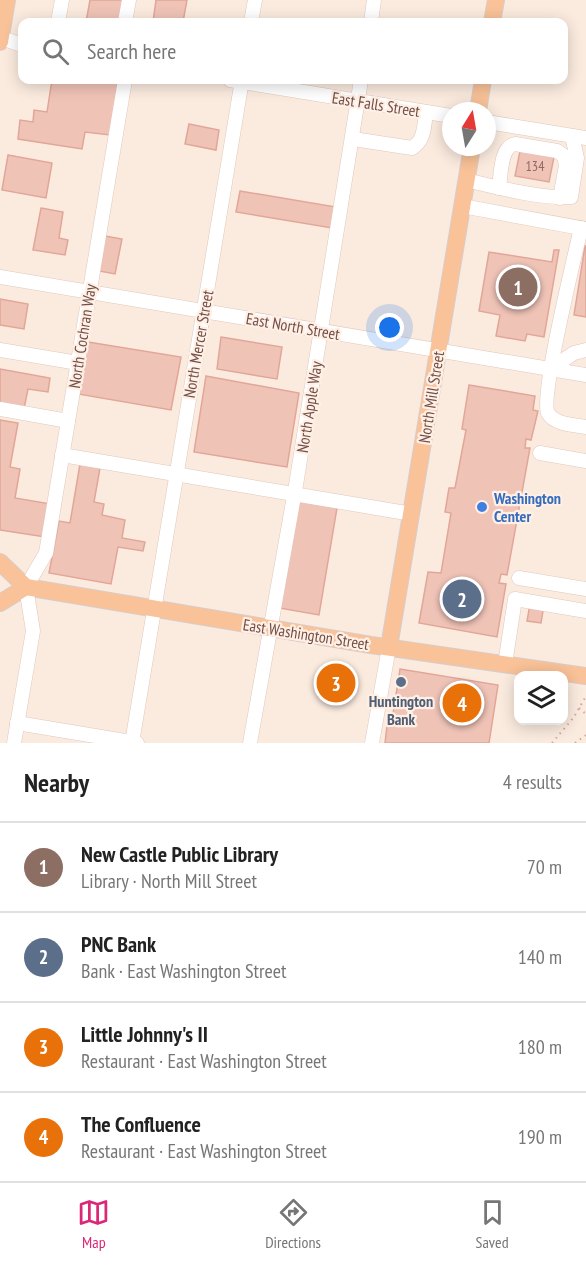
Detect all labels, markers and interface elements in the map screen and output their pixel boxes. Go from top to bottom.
search box [18,18,568,84]
icon: search [39,35,72,68]
text: Search here [87,37,176,65]
street label: East Falls Street [331,87,422,121]
north arrow [442,102,496,156]
house number: 134 [526,157,545,175]
pin: 1 [498,264,538,310]
street label: North Cochran Way [64,282,100,390]
street label: North Mercer Street [179,288,217,400]
street label: East North Street [245,308,342,344]
your location [375,313,404,342]
street label: North Mill Street [414,349,448,444]
street label: North Apple Way [292,360,326,454]
place label: Washington Center [493,488,561,526]
marker: Washington Center [475,500,489,514]
pin: 2 [442,576,482,622]
street label: East Washington Street [242,614,371,654]
pin: 3 [316,660,356,706]
map controls [514,671,568,725]
button: layers [514,671,568,725]
marker: Huntington Bank [394,675,408,689]
pin: 4 [442,680,482,726]
place label: Huntington Bank [369,691,433,729]
text: Nearby [24,766,89,799]
text: 4 results [503,769,562,795]
text: New Castle Public Library [81,840,278,868]
text: 1 [39,854,48,880]
text: 70 m [527,854,562,880]
text: Library · North Mill Street [81,868,257,894]
text: PNC Bank [81,930,156,958]
text: 2 [39,944,48,970]
text: 140 m [518,944,562,970]
text: Bank · East Washington Street [81,958,286,984]
text: Little Johnny's II [81,1020,208,1048]
text: 3 [39,1034,48,1060]
text: 180 m [518,1034,562,1060]
text: Restaurant · East Washington Street [81,1048,327,1074]
text: The Confluence [81,1110,201,1138]
text: 4 [39,1124,48,1150]
text: 190 m [518,1124,562,1150]
text: Restaurant · East Washington Street [81,1138,327,1164]
tab: Map [77,1196,110,1252]
tab: Directions [265,1196,321,1252]
tab: Saved [476,1196,509,1252]

